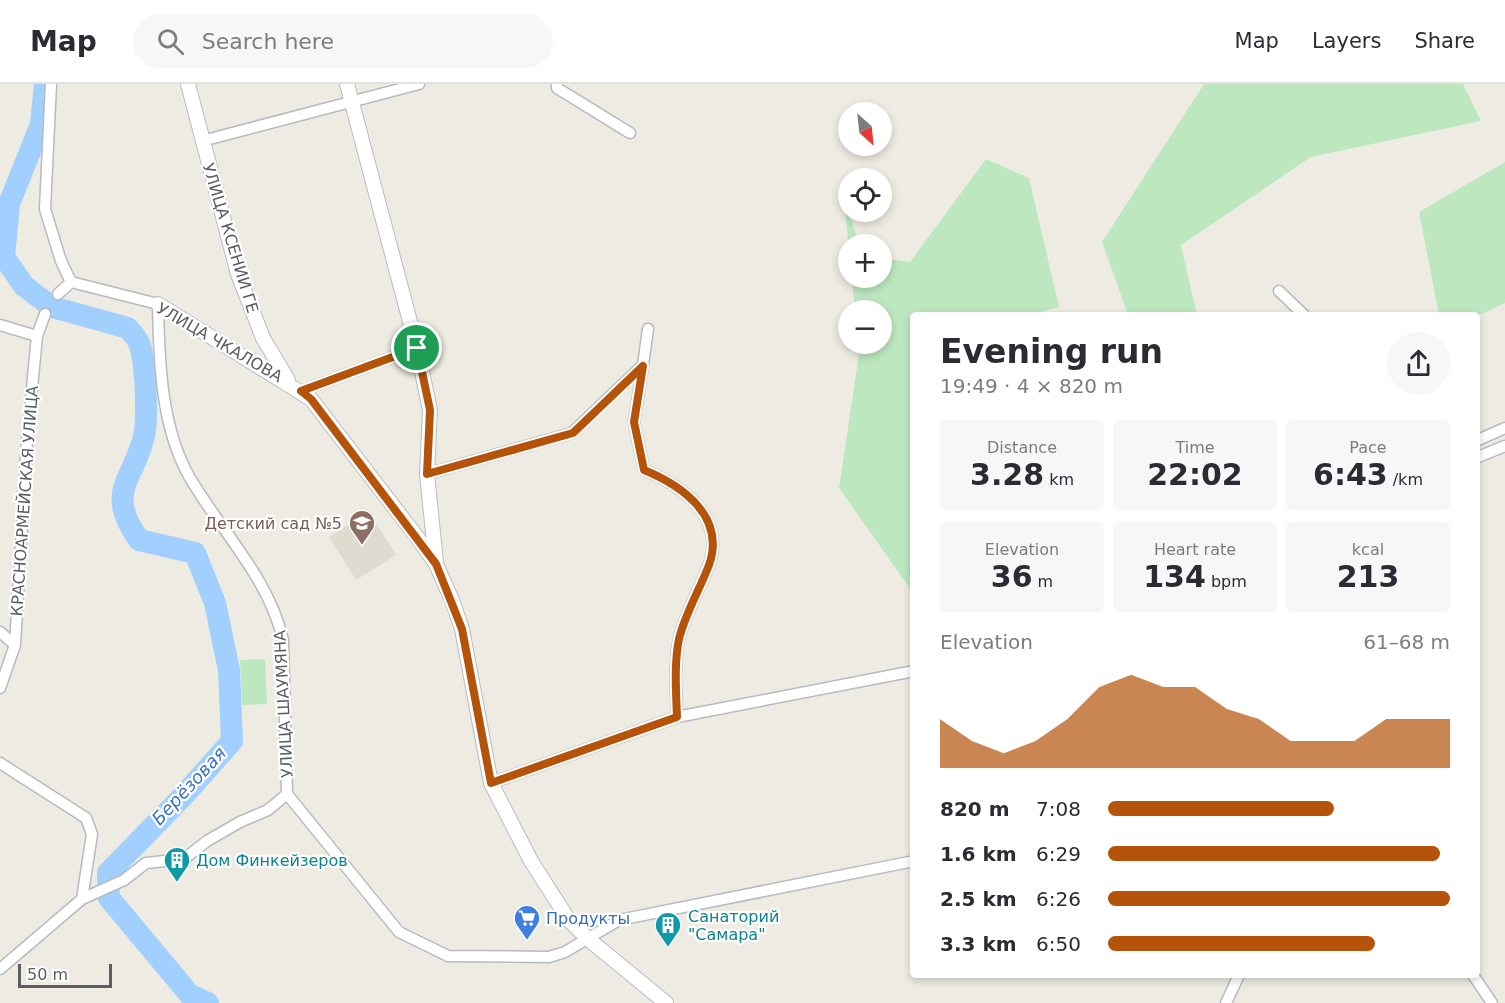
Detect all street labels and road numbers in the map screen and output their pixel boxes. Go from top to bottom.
street label: УЛИЦА КСЕНИИ ГЕ [199,161,262,315]
street label: УЛИЦА ЧКАЛОВА [153,299,286,386]
street label: КРАСНОАРМЕЙСКАЯ УЛИЦА [7,385,42,617]
street label: УЛИЦА ШАУМЯНА [270,630,297,778]

